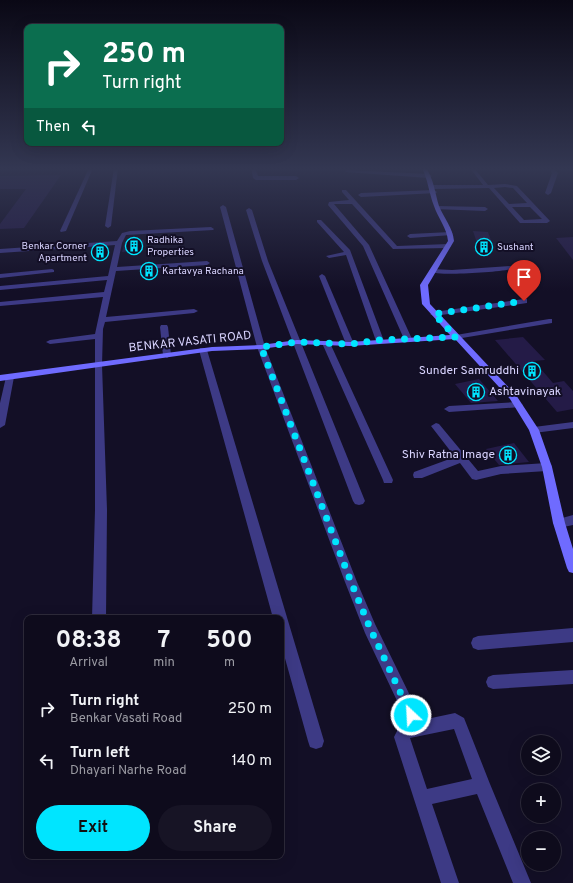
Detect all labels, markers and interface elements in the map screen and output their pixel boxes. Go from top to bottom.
text: 250 m [102,37,186,73]
icon: right [36,40,88,92]
text: Turn right [102,72,182,95]
icon: left [78,116,100,138]
text: Then [36,118,70,137]
place label: Radhika Properties [147,234,194,259]
building icon: Radhika Properties [124,236,144,256]
building icon: Sushant [474,237,494,257]
place label: Benkar Corner Apartment [22,240,87,265]
place label: Sushant [497,241,534,254]
building icon: Benkar Corner Apartment [90,242,110,262]
pin [507,260,541,301]
building icon: Kartavya Rachana [139,261,159,281]
place label: Kartavya Rachana [162,265,244,278]
icon: arrive [513,266,535,288]
street label: BENKAR VASATI ROAD [128,328,252,356]
building icon: Sunder Samruddhi [522,361,542,381]
place label: Sunder Samruddhi [419,363,519,379]
building icon: Ashtavinayak [466,382,486,402]
place label: Ashtavinayak [489,384,561,400]
building icon: Shiv Ratna Image [498,445,518,465]
place label: Shiv Ratna Image [402,447,495,463]
text: 08:38 [55,626,122,656]
text: 7 [158,626,170,656]
text: 500 [206,626,253,656]
text: Arrival [69,655,108,671]
text: min [153,655,175,671]
text: m [224,655,235,671]
text: Turn right [70,692,139,711]
position arrow [390,694,432,736]
icon: right [36,698,58,720]
text: 250 m [228,700,272,719]
text: Benkar Vasati Road [70,711,182,727]
map controls [521,735,561,871]
button: layers [521,735,561,775]
text: Turn left [70,744,130,763]
icon: left [36,750,58,772]
text: 140 m [232,752,272,771]
text: Dhayari Narhe Road [70,763,187,779]
button: + [521,783,561,823]
button: Exit [36,805,150,851]
button: Share [158,805,272,851]
button: − [521,831,561,871]

